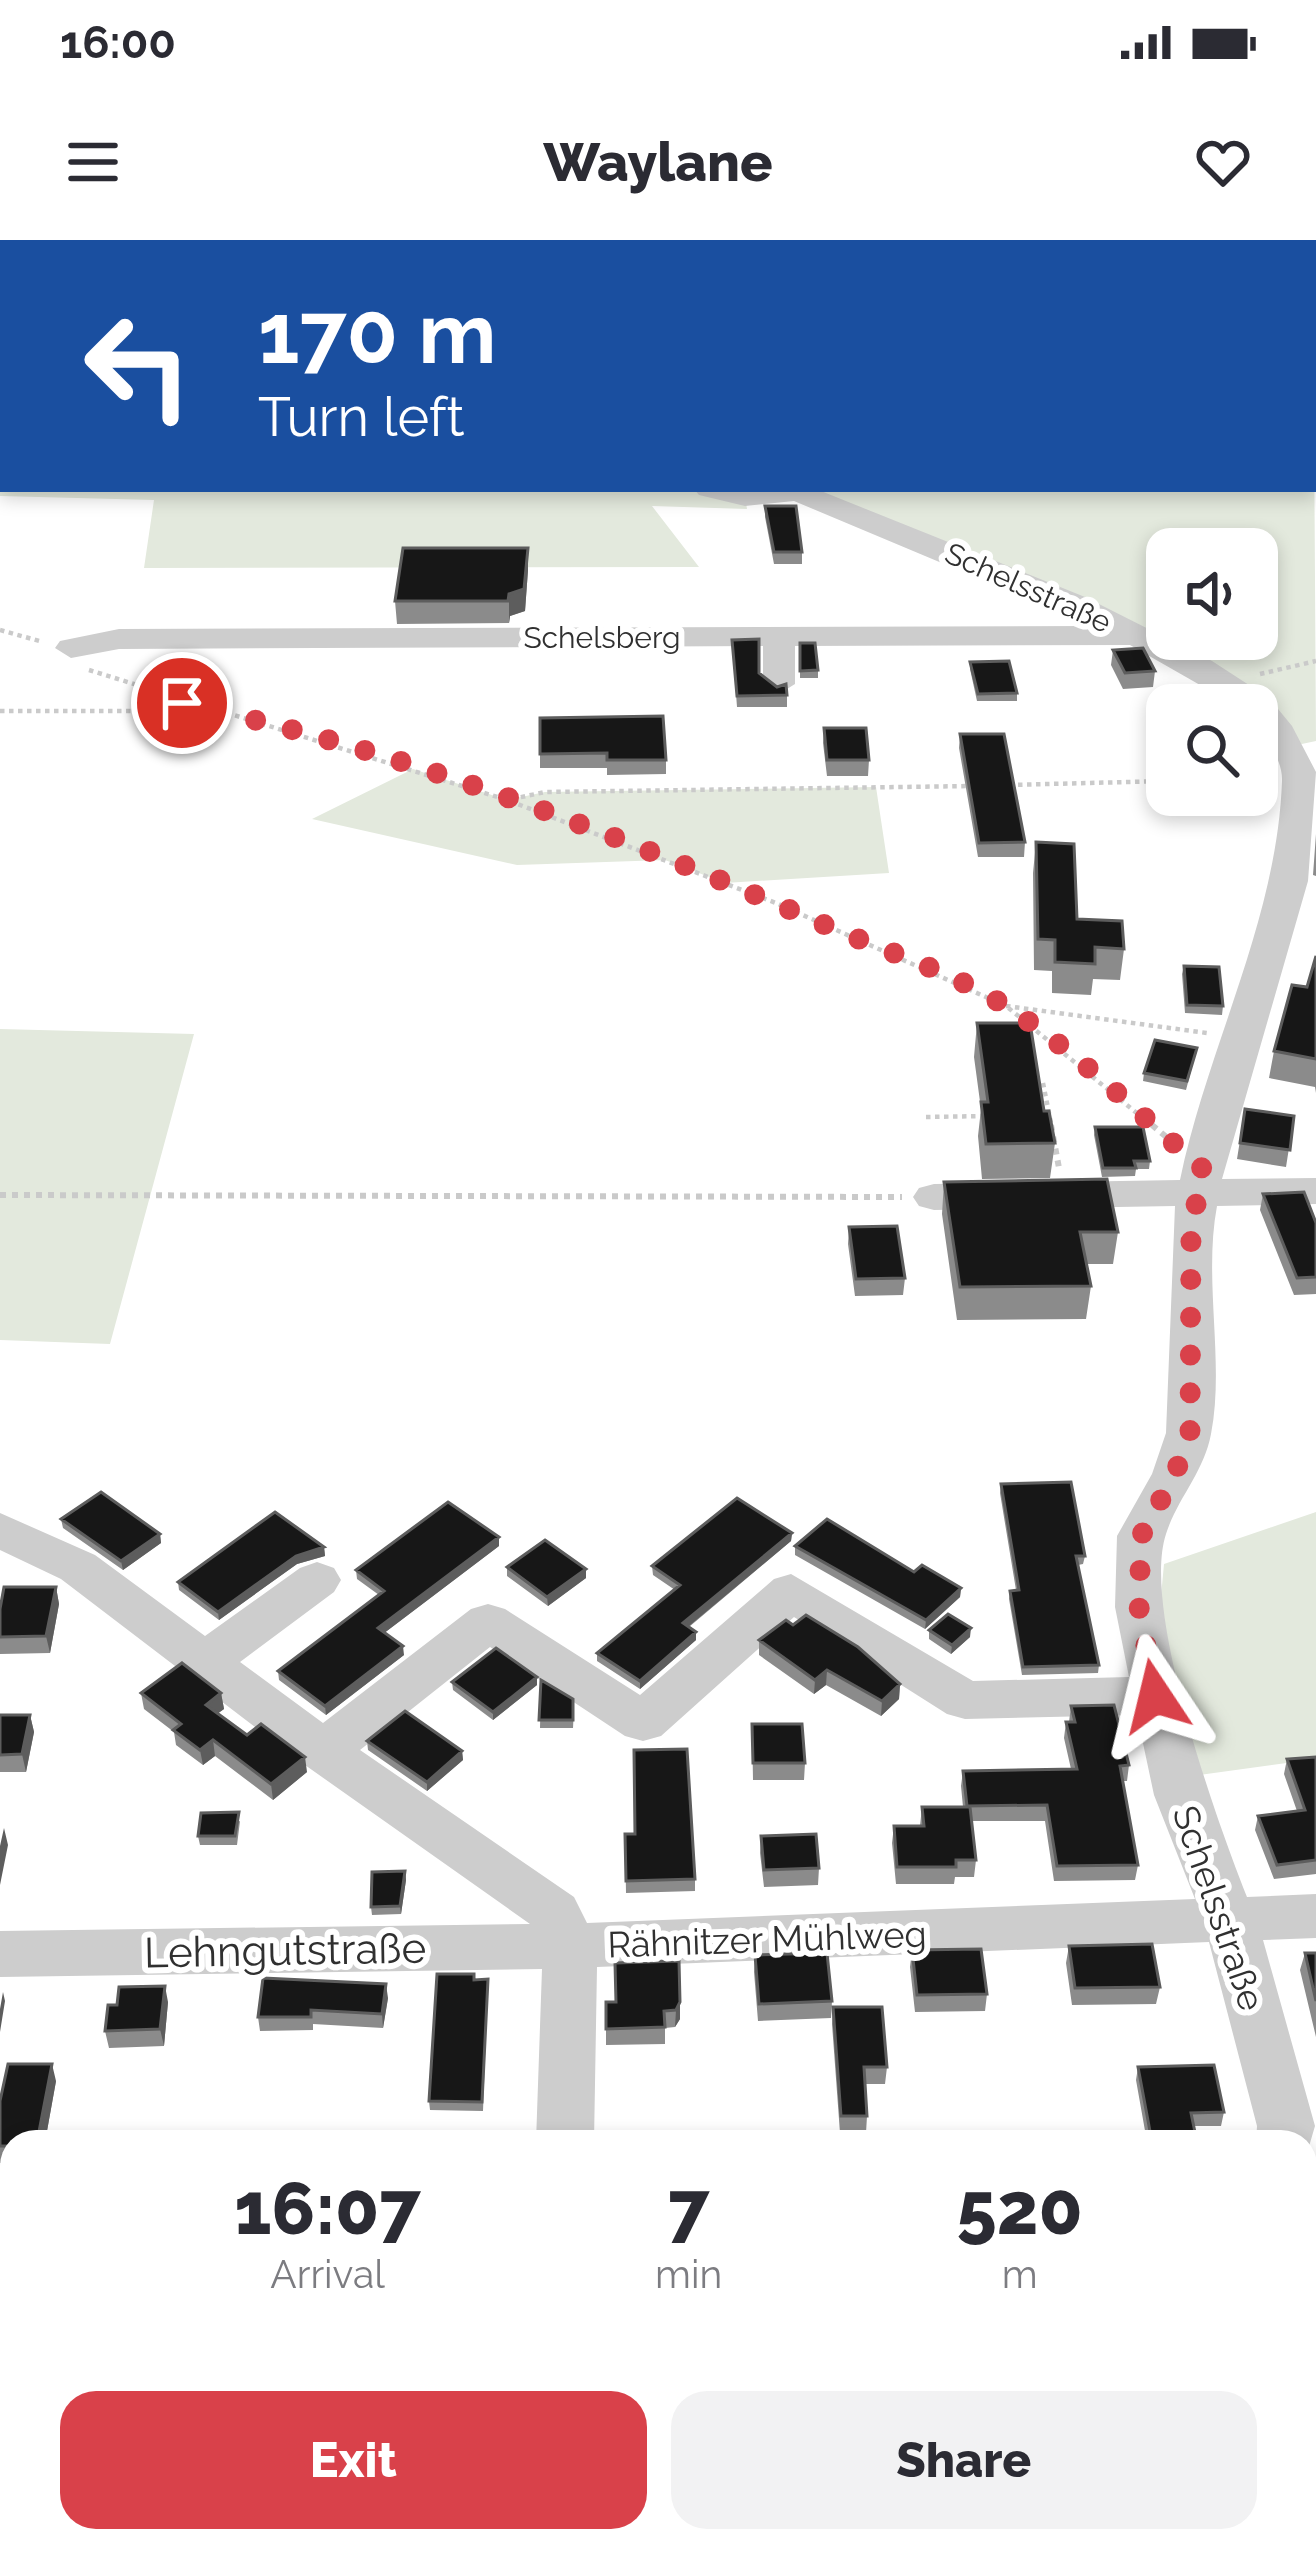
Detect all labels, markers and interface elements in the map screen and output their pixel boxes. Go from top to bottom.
text: 16:00 [60,16,176,69]
icon: menu [60,129,126,195]
icon: heart [1190,129,1256,195]
text: Waylane [543,130,773,194]
text: 170 m [258,284,497,383]
icon: left [60,288,216,444]
text: Turn left [258,385,465,449]
map controls [1146,528,1278,816]
button: sound [1146,528,1278,660]
street label: Schelsstraße [940,535,1117,640]
street label: Schelsberg [523,620,681,655]
pin [131,652,233,754]
icon: arrive [149,670,215,736]
button: search [1146,684,1278,816]
position arrow [1092,1633,1218,1759]
street label: Schelsstraße [1164,1800,1274,2016]
street label: Rähnitzer Mühlweg [607,1912,927,1966]
street label: Lehngutstraße [143,1924,427,1977]
text: 16:07 [234,2166,421,2251]
text: 7 [668,2166,709,2251]
text: 520 [957,2166,1083,2251]
text: Arrival [270,2251,385,2297]
text: min [655,2251,722,2297]
text: m [1002,2251,1038,2297]
button: Exit [60,2391,647,2529]
button: Share [671,2391,1257,2529]

